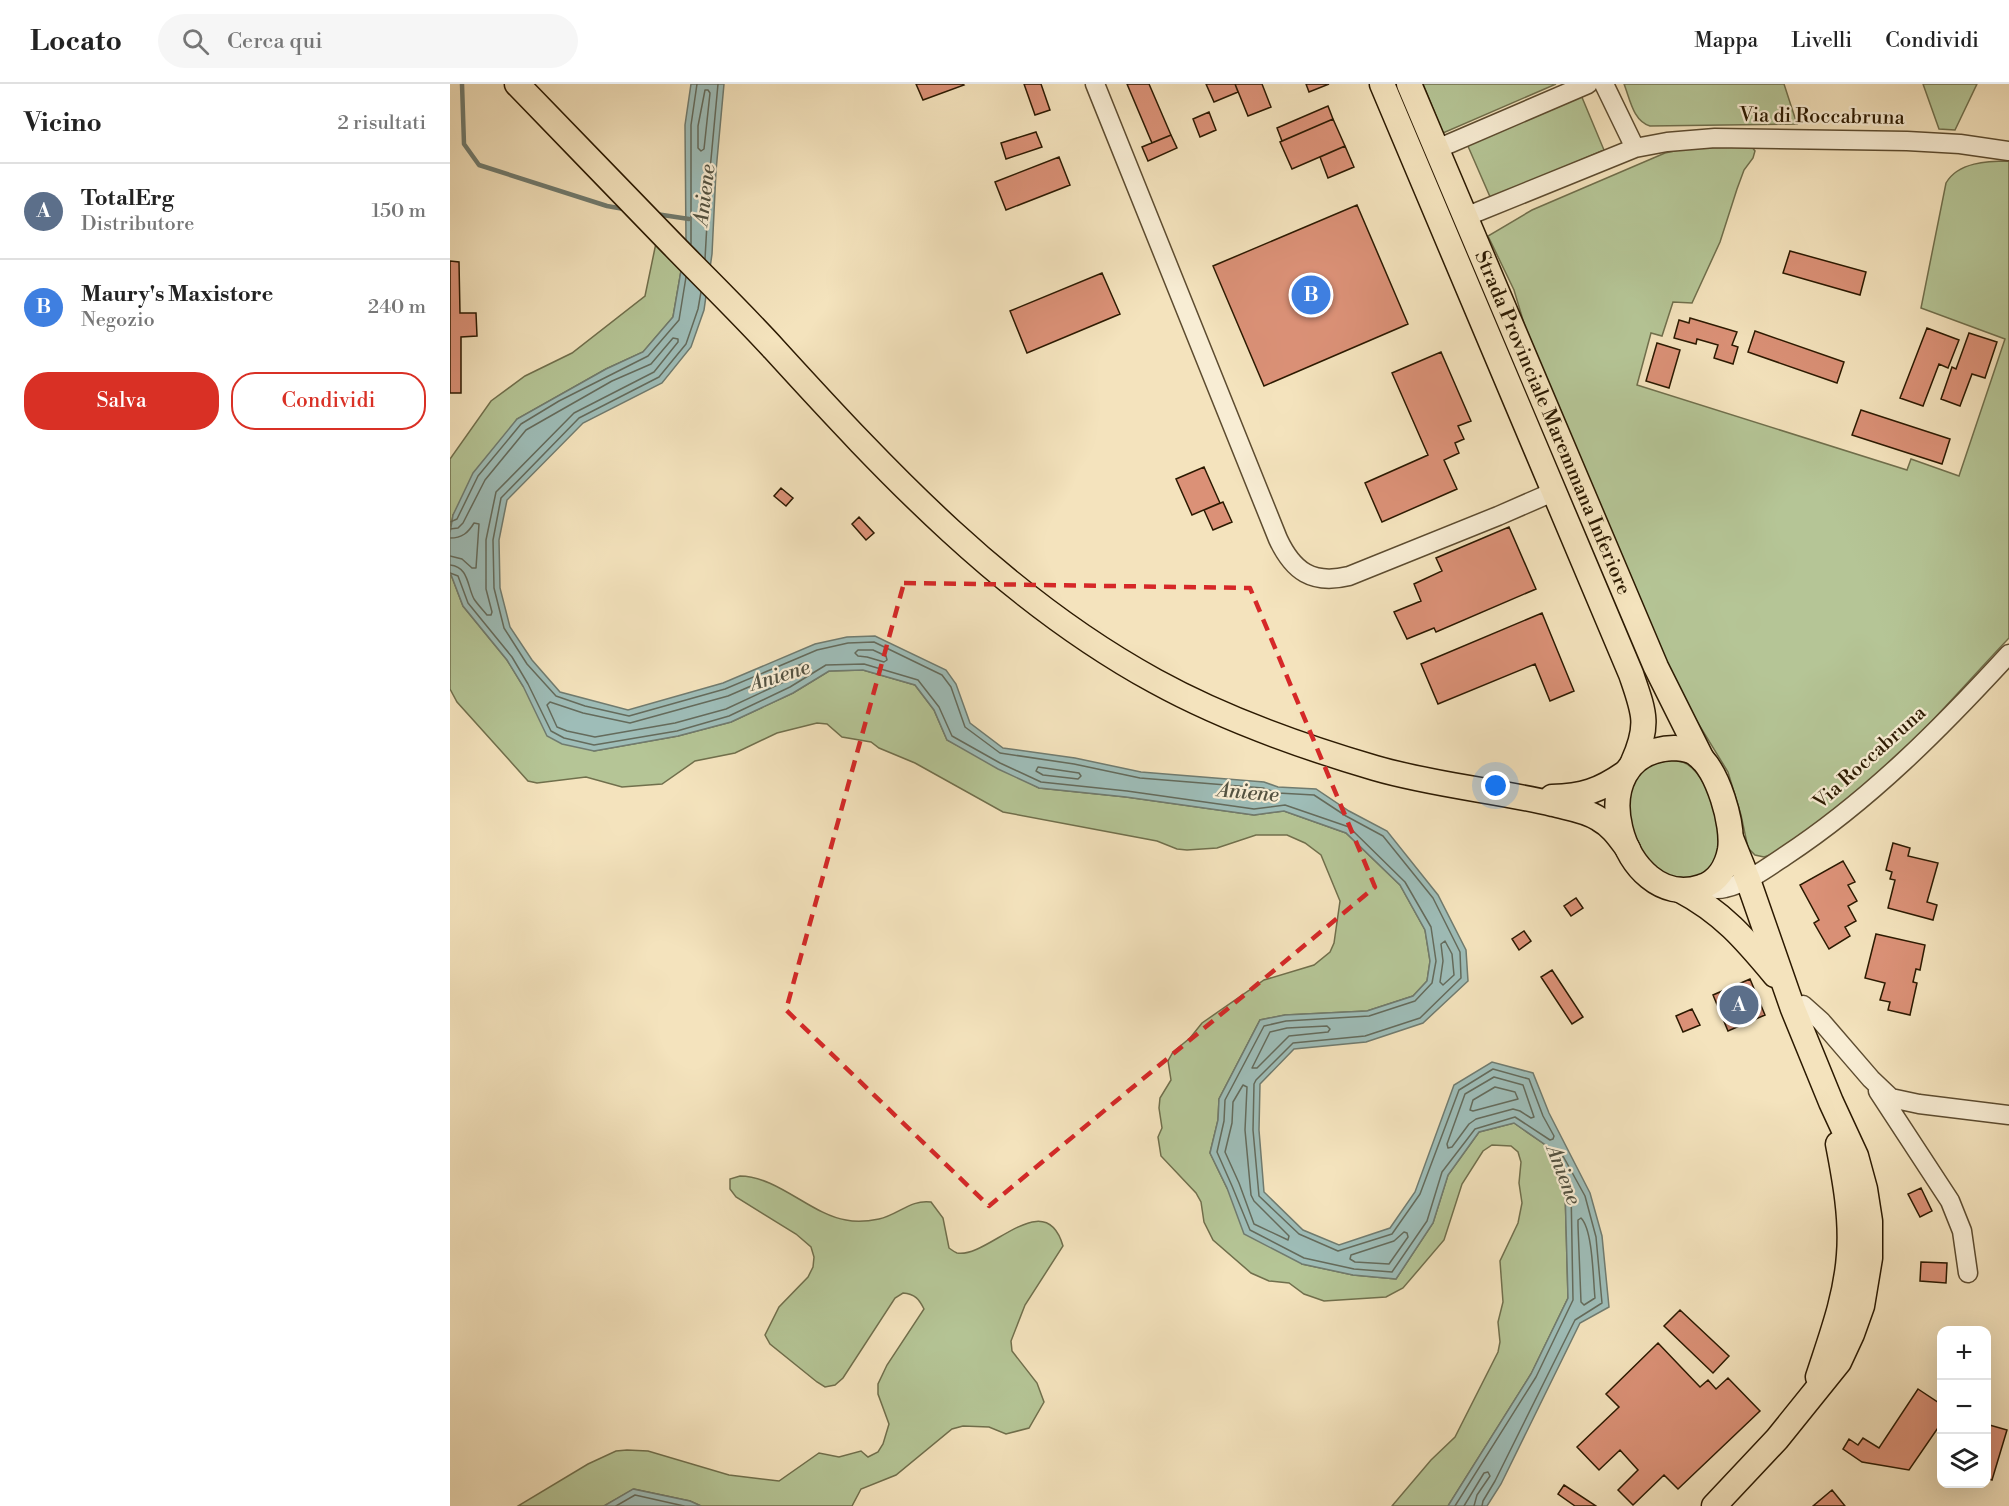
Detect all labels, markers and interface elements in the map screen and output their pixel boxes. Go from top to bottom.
search box [158,14,578,68]
text: Locato [30,24,122,59]
icon: search [179,25,212,58]
text: Cerca qui [227,28,323,55]
text: Mappa [1694,28,1758,54]
text: Livelli [1791,28,1852,54]
text: Condividi [1885,28,1979,54]
street label: Via di Roccabruna [1738,103,1906,131]
text: Vicino [24,107,102,139]
text: 2 risultati [338,111,426,136]
water label: Aniene [688,162,722,229]
text: TotalErg [81,185,174,212]
text: A [36,199,51,224]
text: 150 m [371,199,426,224]
text: Distributore [81,212,194,237]
street label: Strada Provinciale Maremmana Inferiore [1469,247,1636,599]
pin: B [1292,272,1330,318]
text: Maury's Maxistore [81,281,273,308]
text: B [36,295,51,320]
text: 240 m [368,295,426,320]
text: Negozio [81,308,155,333]
button: Salva [24,372,219,430]
button: Condividi [231,372,426,430]
water label: Aniene [745,654,814,698]
street label: Via Roccabruna [1808,700,1932,816]
your location [1481,771,1510,800]
water label: Aniene [1214,777,1280,809]
pin: A [1720,982,1758,1028]
water label: Aniene [1539,1140,1586,1209]
map controls [1937,1326,1991,1488]
button: + [1937,1326,1991,1380]
button: − [1937,1380,1991,1434]
button: layers [1937,1434,1991,1488]

